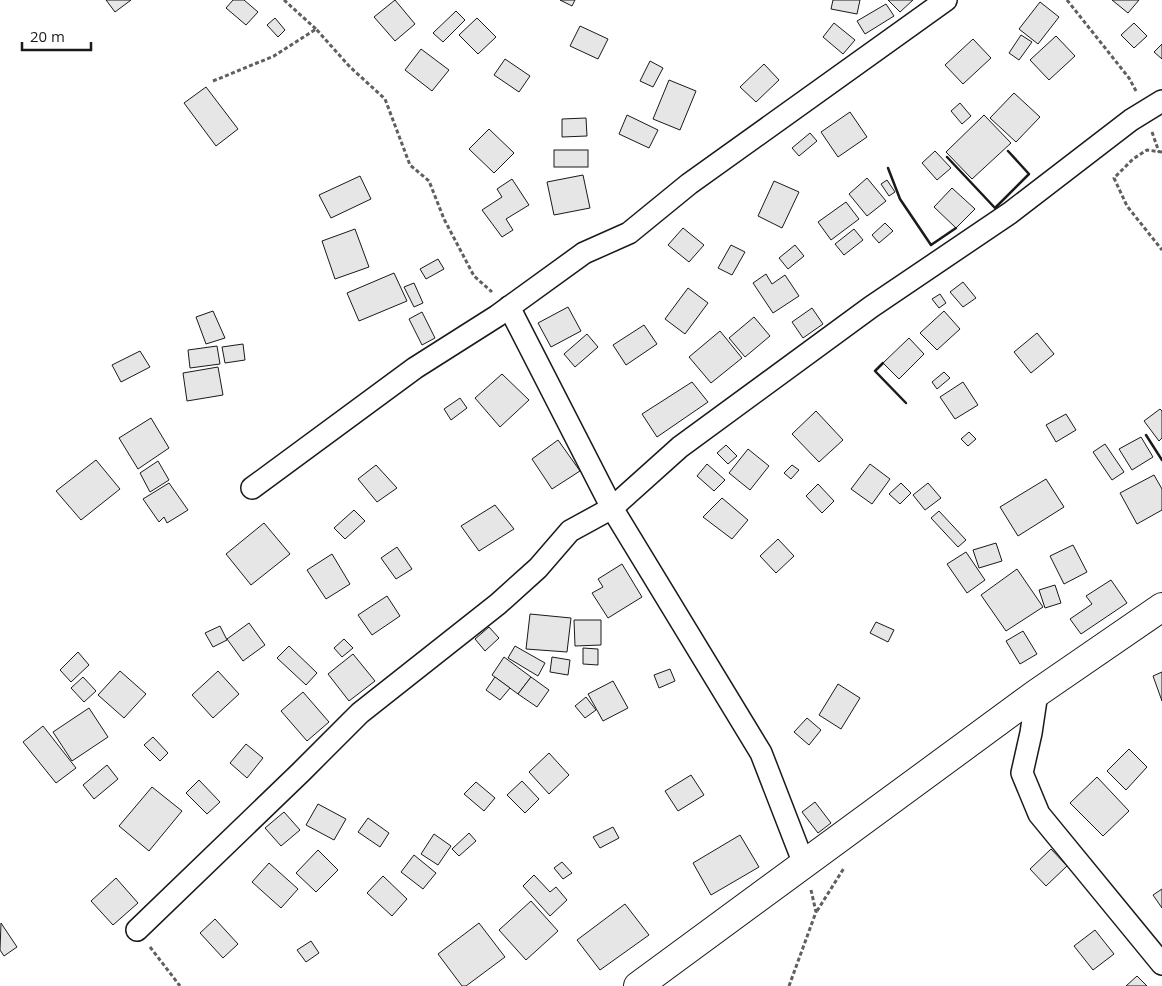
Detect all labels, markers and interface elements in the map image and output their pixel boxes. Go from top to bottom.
scale bar [22,20,91,52]
text: 20 m [30,26,65,46]

